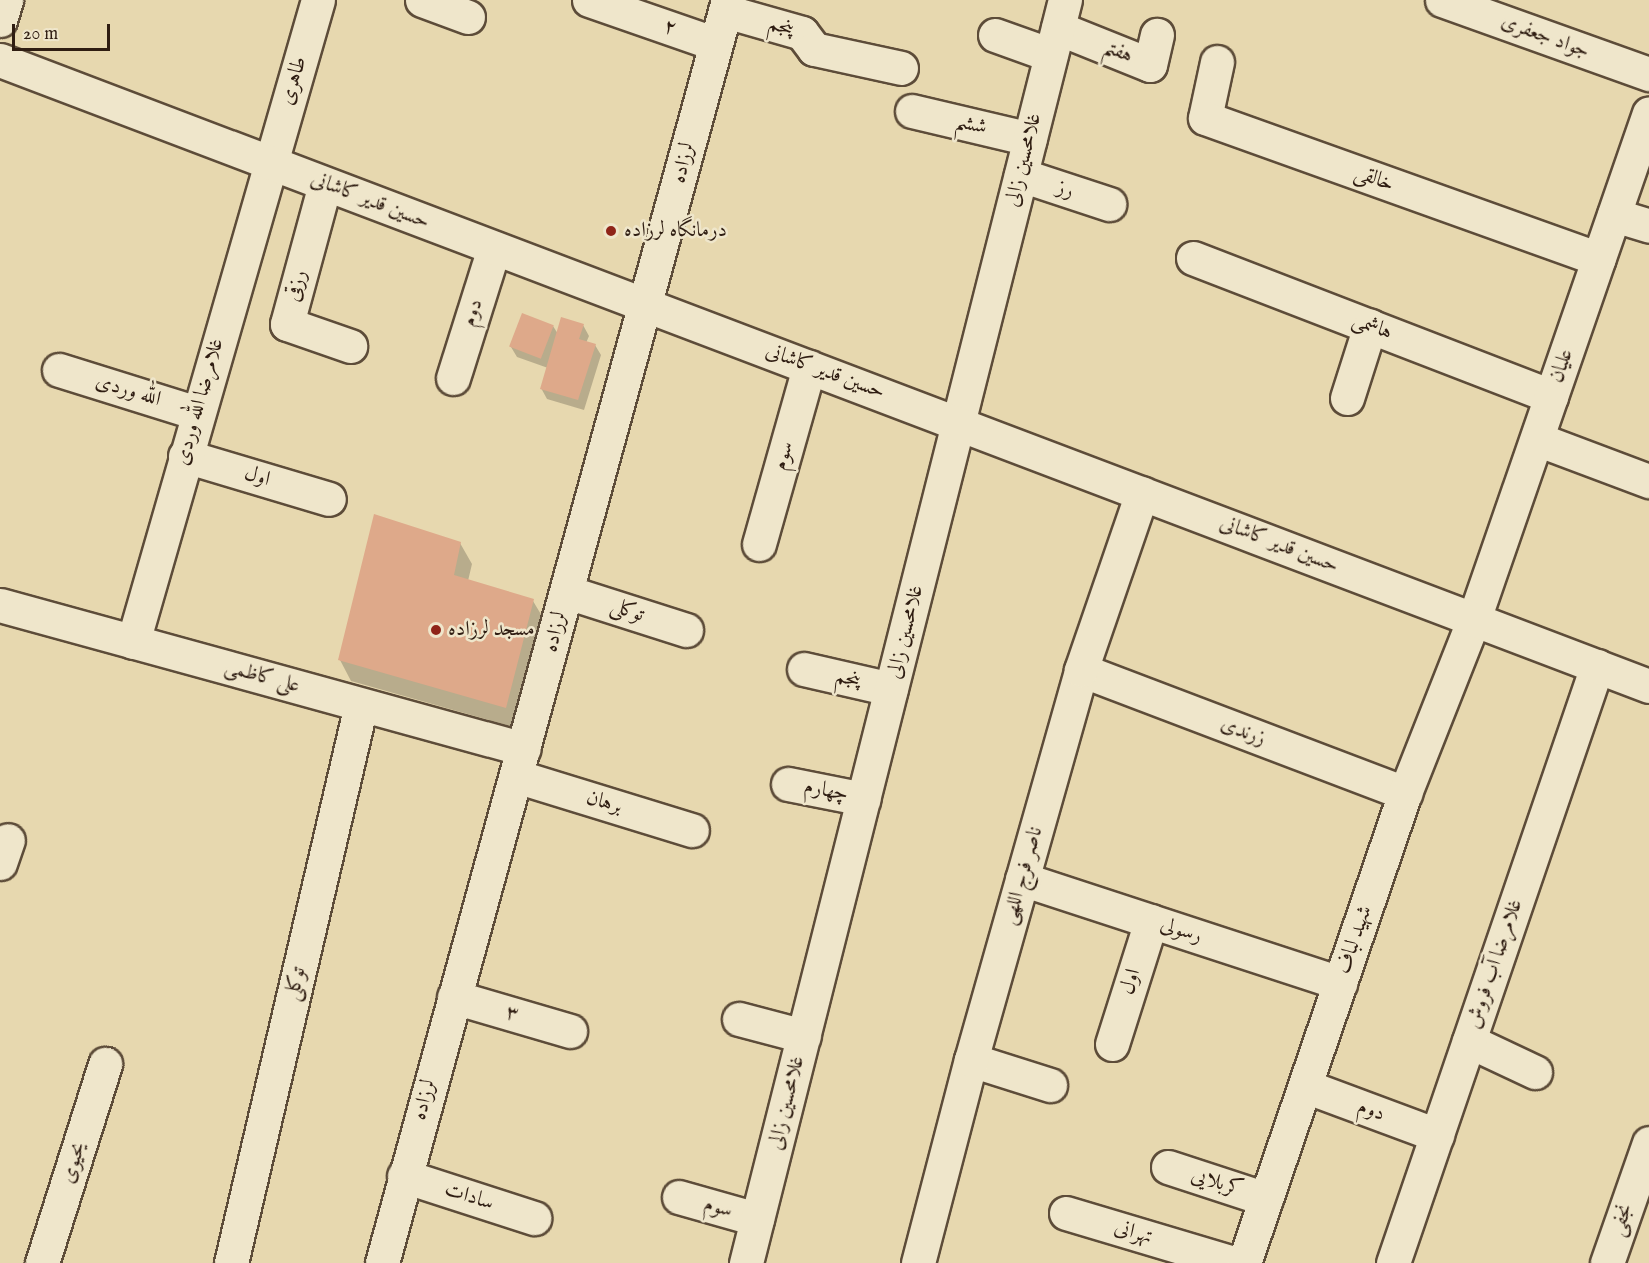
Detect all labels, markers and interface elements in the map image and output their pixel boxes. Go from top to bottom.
street label: جواد جعفری [1497,9,1593,65]
street label: پنجم [765,11,797,43]
scale bar [15,12,112,50]
street label: ۲ [660,14,680,42]
text: 20 m [23,23,58,46]
street label: هفتم [1100,35,1136,69]
street label: طاهری [275,54,313,108]
street label: ششم [953,109,989,141]
street label: غلامحسین زالی [1000,110,1048,210]
street label: لرزاده [667,140,701,186]
street label: خالقی [1351,160,1397,198]
street label: حسین قدیر کاشانی [307,167,433,235]
street label: رز [1053,175,1077,205]
place label: درمانگاه لرزاده [624,218,727,244]
marker: درمانگاه لرزاده [602,222,620,240]
street label: رزقی [281,267,313,305]
street label: دوم [457,296,489,330]
street label: هاشمی [1348,308,1396,346]
street label: غلامرضا الله وردی [170,336,230,468]
street label: حسین قدیر کاشانی [762,339,888,405]
street label: علیان [1545,346,1579,386]
street label: الله وردی [92,369,164,413]
street label: سوم [768,439,800,473]
street label: اول [241,461,273,493]
street label: حسین قدیر کاشانی [1216,511,1342,579]
street label: غلامحسین زالی [882,582,930,682]
street label: توکلی [607,594,647,628]
street label: لرزاده [539,609,573,655]
place label: مسجد لرزاده [448,617,535,643]
marker: مسجد لرزاده [429,623,443,637]
street label: علی کاظمی [222,655,302,699]
street label: پنجم [833,664,863,694]
street label: زرندی [1217,712,1269,752]
street label: چهارم [802,774,850,808]
street label: برهان [583,786,625,820]
street label: ناصر فرج اللهی [997,824,1049,928]
street label: غلامرضا آب فروش [1461,896,1529,1032]
street label: شهید لباف [1332,902,1378,978]
street label: رسولی [1157,912,1205,950]
street label: توکلی [280,964,312,1004]
street label: اول [1115,966,1147,998]
street label: ۳ [503,1000,521,1028]
street label: غلامحسین زالی [763,1053,811,1153]
street label: لرزاده [407,1077,443,1123]
street label: دوم [1354,1094,1388,1128]
street label: یحیوی [56,1139,92,1187]
street label: کربلایی [1188,1163,1246,1203]
street label: سادات [441,1177,497,1217]
street label: سوم [701,1192,735,1224]
street label: نجفی [1605,1201,1639,1239]
street label: تهرانی [1111,1215,1155,1251]

